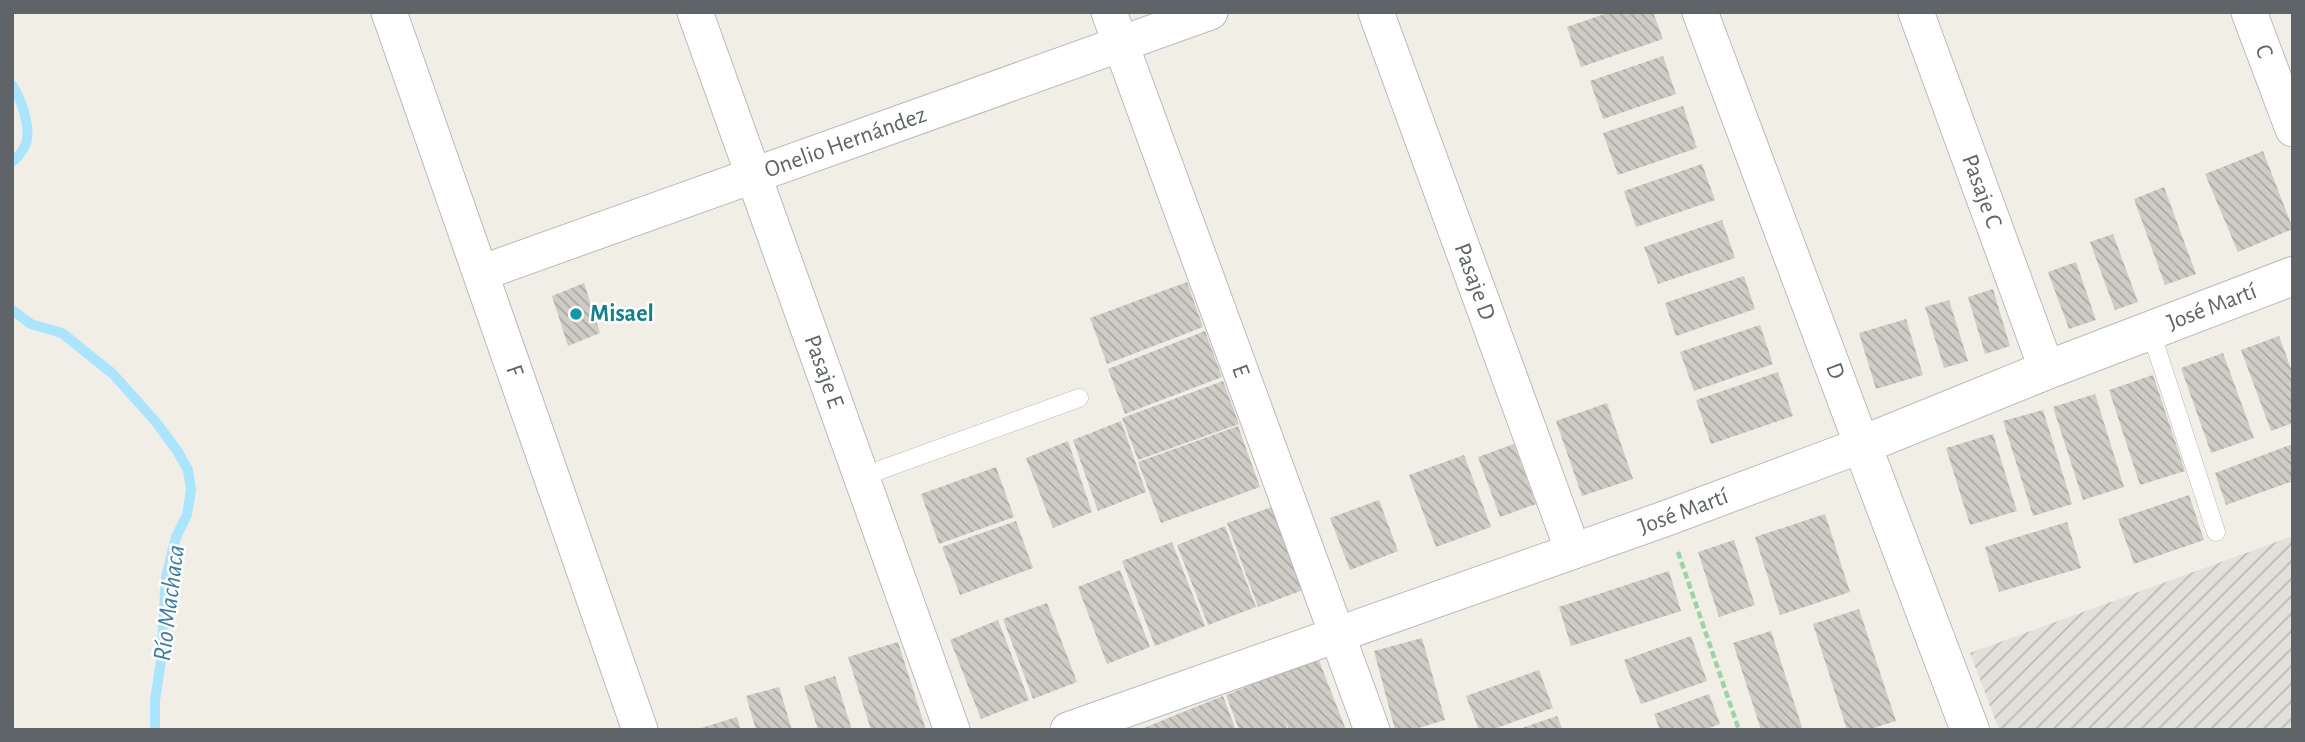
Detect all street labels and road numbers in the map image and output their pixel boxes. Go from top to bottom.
street label: C [2250,41,2277,61]
street label: Onelio Hernández [761,103,930,183]
street label: Pasaje C [1957,151,2006,232]
street label: Pasaje D [1450,240,1500,323]
street label: José Martí [2164,279,2260,335]
street label: Pasaje E [800,332,848,412]
street label: D [1821,359,1849,383]
street label: E [1227,361,1254,381]
street label: F [501,362,528,380]
street label: José Martí [1636,484,1732,539]

